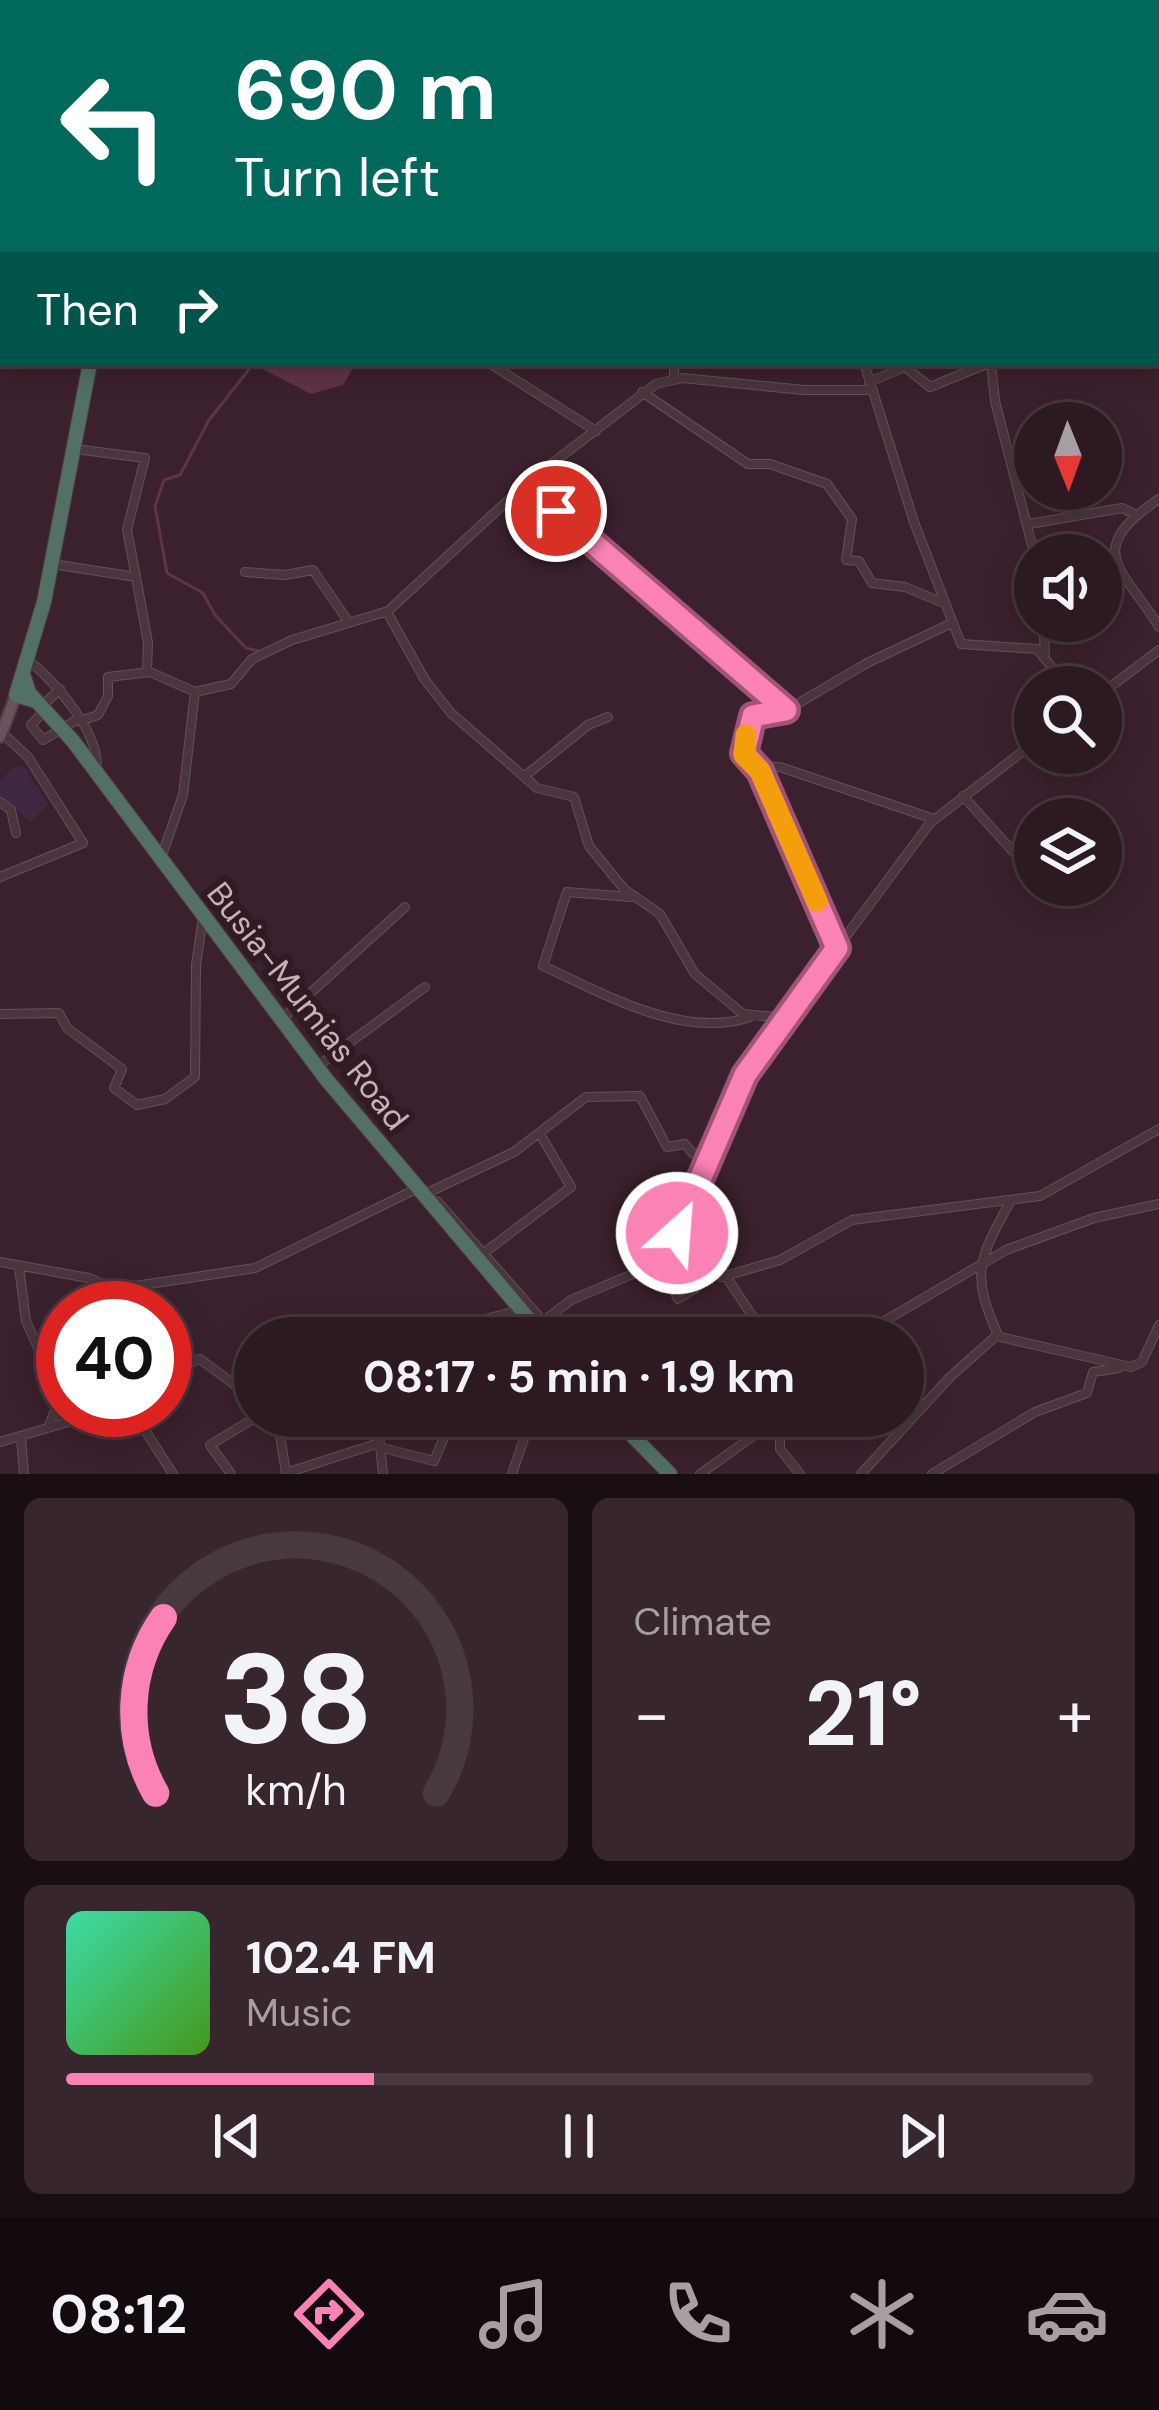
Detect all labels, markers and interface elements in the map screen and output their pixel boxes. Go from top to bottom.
text: 690 m [234,36,497,145]
icon: left [36,48,192,204]
text: Turn left [234,142,440,213]
icon: right [163,276,229,342]
text: Then [36,280,139,339]
north arrow [1014,402,1122,510]
map controls [1014,402,1122,906]
pin [505,460,607,562]
icon: arrive [523,478,589,544]
button: sound [1014,534,1122,642]
button: search [1014,666,1122,774]
button: layers [1014,798,1122,906]
street label: Busia-Mumias Road [198,873,418,1139]
position arrow [614,1170,740,1296]
speed limit sign: 40 [36,1281,192,1437]
text: 08:17 · 5 min · 1.9 km [363,1347,795,1406]
text: Climate [634,1596,772,1647]
text: 38 [219,1618,373,1781]
text: 21° [805,1656,922,1773]
text: − [634,1672,670,1757]
text: + [1057,1672,1093,1757]
text: km/h [245,1761,346,1817]
text: 102.4 FM [246,1928,436,1987]
text: Music [246,1987,352,2038]
icon: previous [204,2103,270,2169]
icon: pause [546,2103,612,2169]
icon: next [889,2103,955,2169]
icon: directions [287,2272,371,2356]
icon: music [472,2272,556,2356]
icon: phone [656,2272,740,2356]
icon: climate [840,2272,924,2356]
icon: car [1025,2272,1109,2356]
text: 08:12 [50,2279,187,2350]

